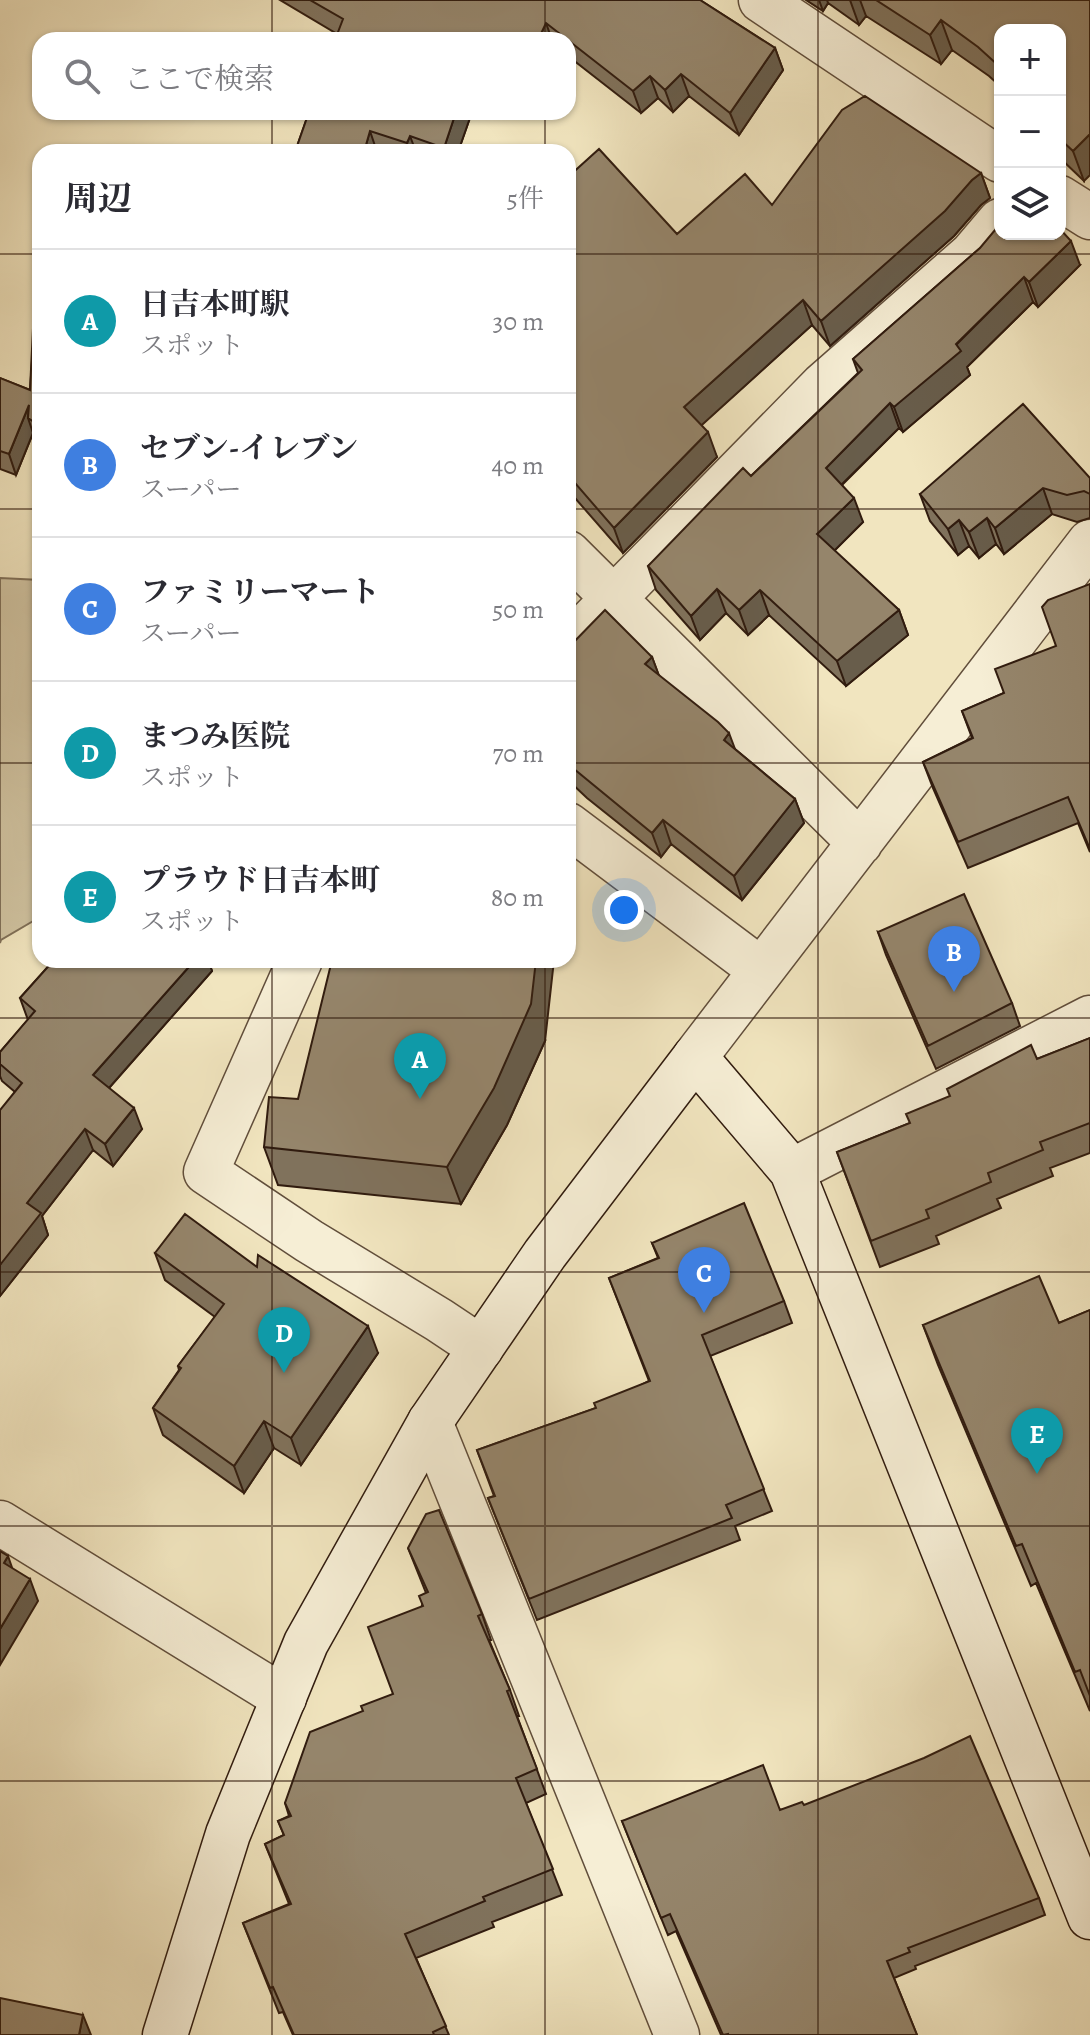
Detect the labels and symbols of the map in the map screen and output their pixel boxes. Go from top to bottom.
your location [604,890,644,930]
pin: B [928,926,980,992]
pin: A [394,1033,446,1099]
pin: C [678,1247,730,1313]
pin: D [258,1307,310,1373]
pin: E [1011,1408,1063,1474]

